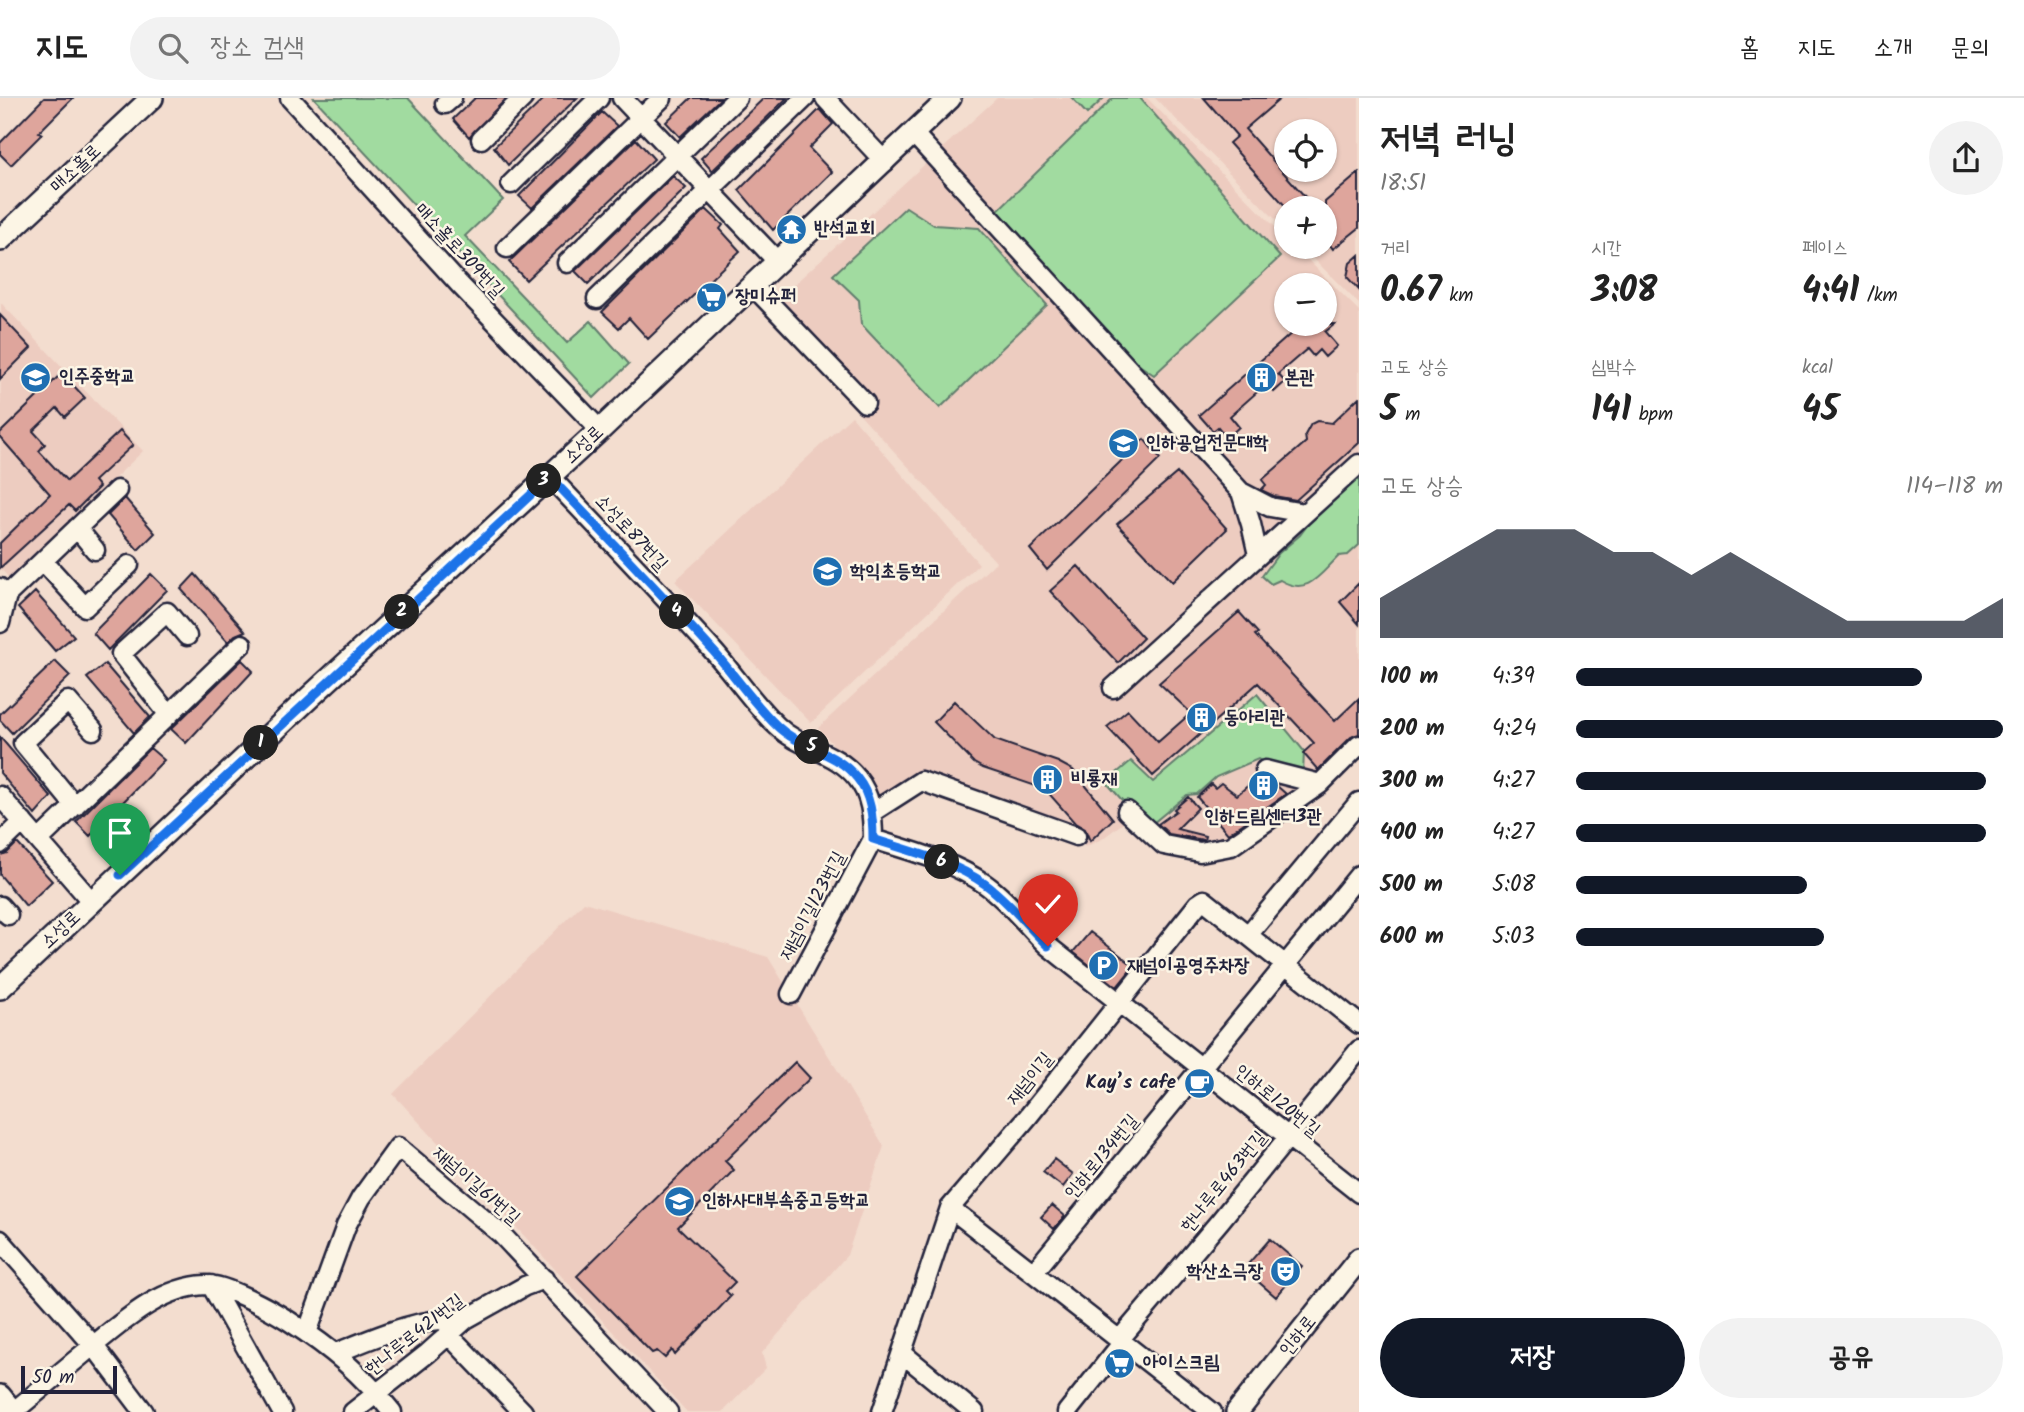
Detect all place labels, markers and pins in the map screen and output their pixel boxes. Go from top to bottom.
temple icon: 반석교회 [774,212,808,246]
place label: 반석교회 [814,214,875,244]
supermarket icon: 장미슈퍼 [695,280,729,314]
place label: 장미슈퍼 [735,282,796,312]
school or university icon: 인주중학교 [19,360,53,394]
building icon: 본관 [1244,361,1278,395]
place label: 인주중학교 [59,362,135,392]
place label: 본관 [1284,363,1315,393]
school or university icon: 인하공업전문대학 [1106,426,1140,460]
place label: 인하공업전문대학 [1146,428,1269,458]
pin: 3 [526,464,562,498]
school or university icon: 학익초등학교 [810,555,844,589]
place label: 학익초등학교 [849,557,942,587]
pin: 2 [384,594,420,630]
pin: 4 [660,594,694,630]
building icon: 동아리관 [1184,701,1218,735]
place label: 동아리관 [1224,703,1286,733]
pin: 1 [244,726,278,760]
pin: 5 [794,730,830,764]
building icon: 비룡재 [1031,762,1065,796]
place label: 비룡재 [1071,764,1118,794]
building icon: 인하드림센터3관 [1246,769,1280,803]
place label: 인하드림센터3관 [1204,802,1322,832]
pin [90,803,150,875]
pin: 6 [925,844,960,880]
pin [1018,874,1078,946]
parking icon: 재넘이공영주차장 [1087,949,1121,983]
place label: 재넘이공영주차장 [1127,951,1250,981]
cafe icon: Kay’s cafe [1182,1066,1216,1100]
place label: Kay’s cafe [1086,1068,1176,1098]
school or university icon: 인하사대부속중고등학교 [662,1184,696,1218]
place label: 인하사대부속중고등학교 [702,1186,870,1216]
theatre icon: 학산소극장 [1269,1255,1303,1289]
place label: 학산소극장 [1186,1257,1264,1287]
supermarket icon: 아이스크림 [1103,1346,1137,1380]
place label: 아이스크림 [1143,1348,1219,1378]

